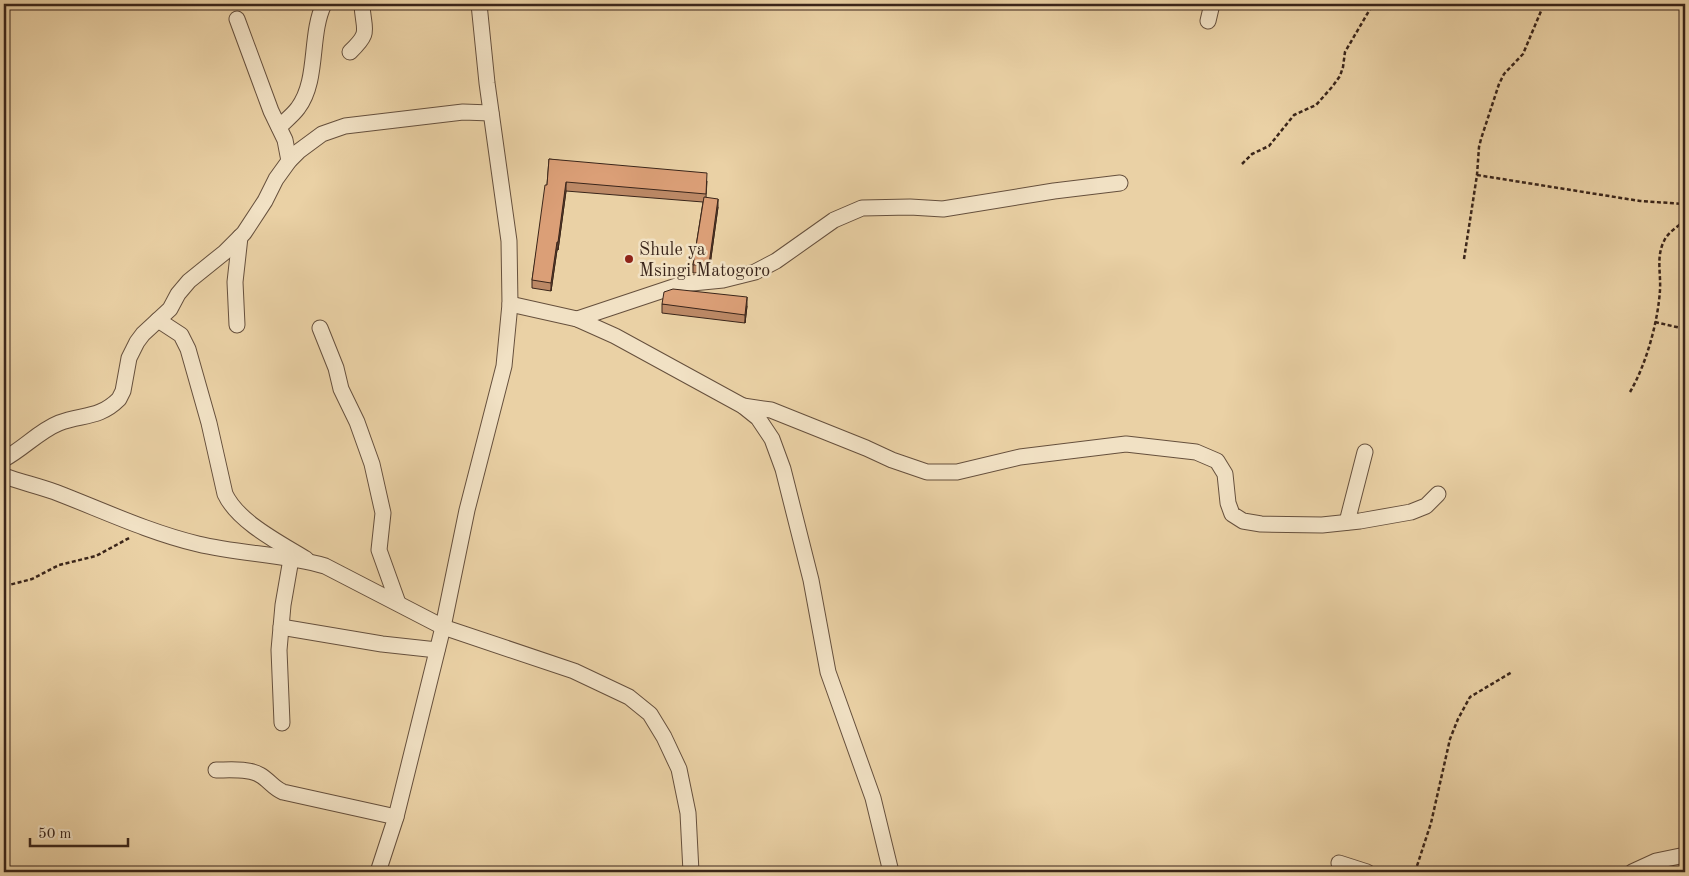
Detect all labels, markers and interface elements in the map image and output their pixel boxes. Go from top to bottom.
place label: Shule ya Msingi Matogoro [639,241,770,280]
marker: Shule ya Msingi Matogoro [623,253,635,265]
scale bar [30,816,128,848]
text: 50 m [38,827,72,842]

